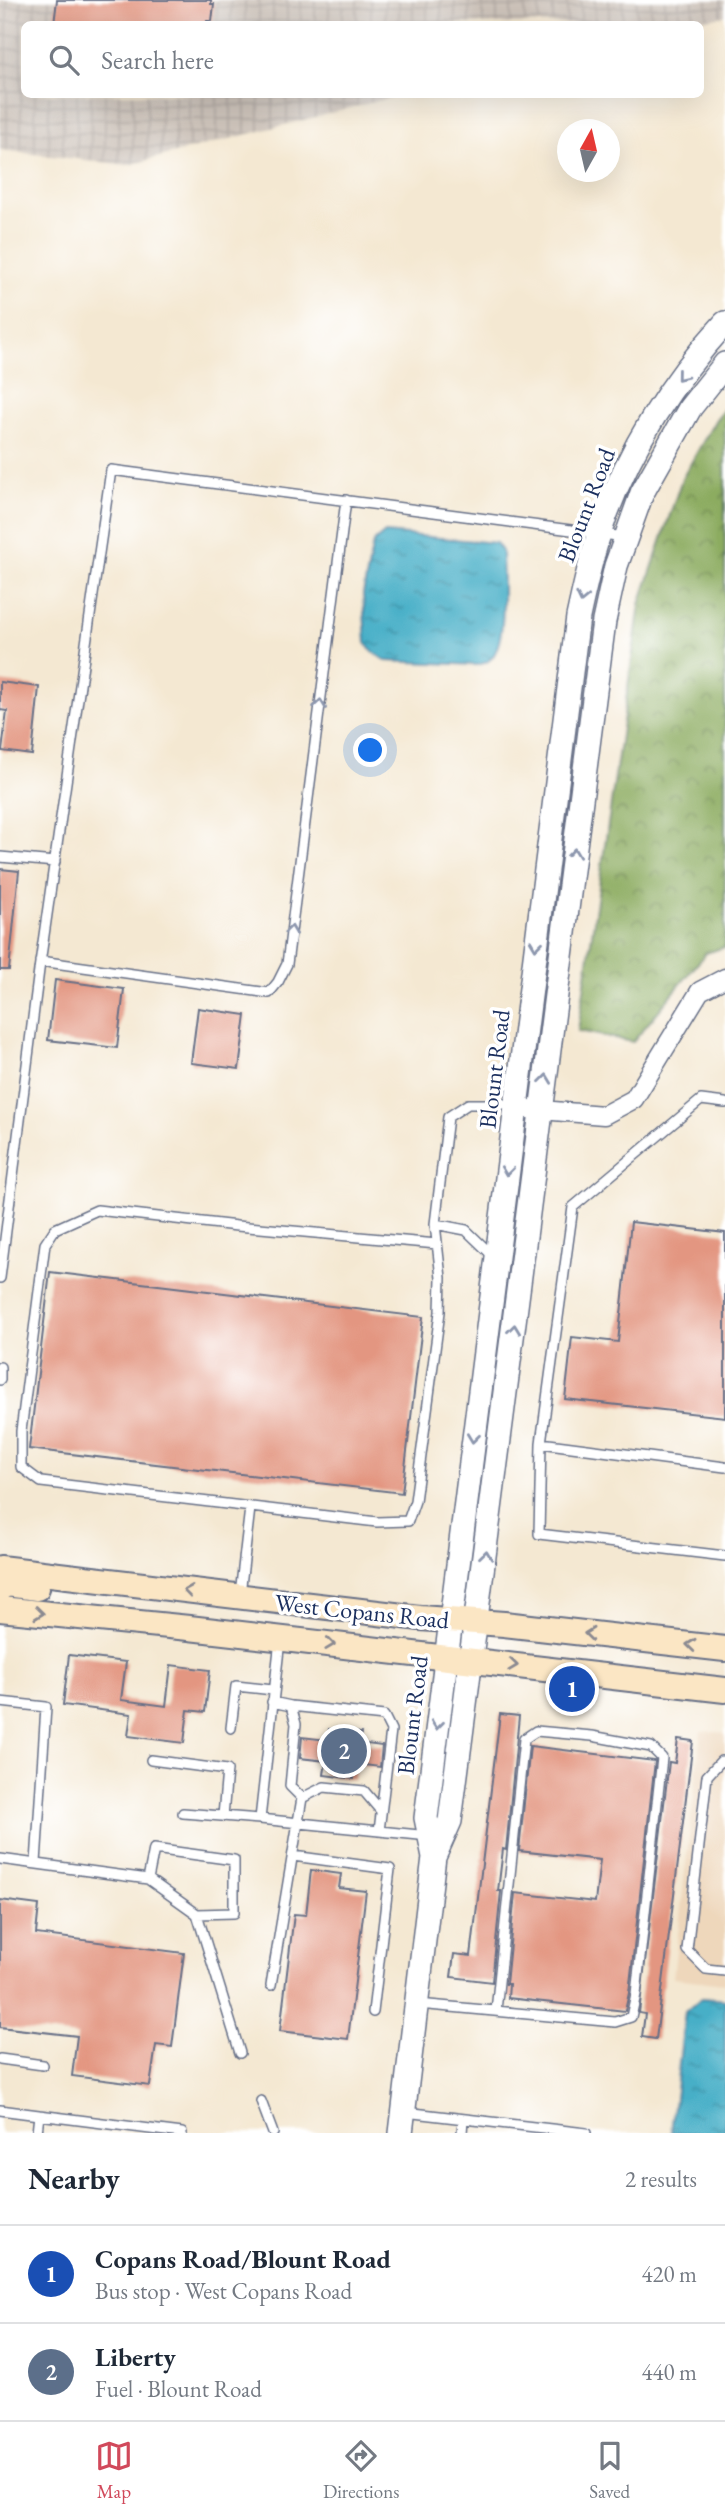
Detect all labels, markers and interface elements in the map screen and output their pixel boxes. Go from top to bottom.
search box [21,21,704,98]
icon: search [45,41,83,79]
text: Search here [101,43,214,77]
north arrow [557,119,620,182]
one-way arrow [677,368,690,380]
street label: Blount Road [550,443,622,566]
one-way arrow [576,592,591,604]
one-way arrow [313,699,328,710]
your location [353,733,387,767]
one-way arrow [567,848,582,859]
one-way arrow [284,924,299,936]
one-way arrow [528,939,543,951]
street label: Blount Road [471,1007,517,1130]
one-way arrow [538,1073,553,1085]
one-way arrow [500,1165,515,1176]
one-way arrow [507,1323,522,1335]
one-way arrow [466,1433,481,1444]
one-way arrow [478,1549,493,1561]
one-way arrow [182,1583,193,1598]
street label: West Copans Road [273,1586,451,1636]
one-way arrow [33,1605,45,1620]
one-way arrow [583,1626,594,1641]
one-way arrow [324,1636,336,1651]
one-way arrow [685,1638,696,1653]
street label: Blount Road [389,1653,435,1776]
one-way arrow [508,1657,519,1672]
pin: 1 [549,1663,595,1715]
one-way arrow [429,1719,444,1730]
pin: 2 [321,1725,367,1777]
text: Nearby [28,2159,120,2198]
text: 2 results [625,2164,697,2194]
text: Copans Road/Blount Road [95,2242,391,2276]
text: 1 [45,2259,57,2289]
text: 420 m [641,2259,697,2289]
text: Bus stop · West Copans Road [95,2276,352,2306]
text: Liberty [95,2340,176,2374]
text: 2 [45,2357,57,2387]
text: 440 m [641,2357,697,2387]
text: Fuel · Blount Road [95,2374,262,2404]
tab: Map [95,2437,133,2504]
tab: Directions [323,2437,399,2504]
tab: Saved [589,2437,630,2504]

